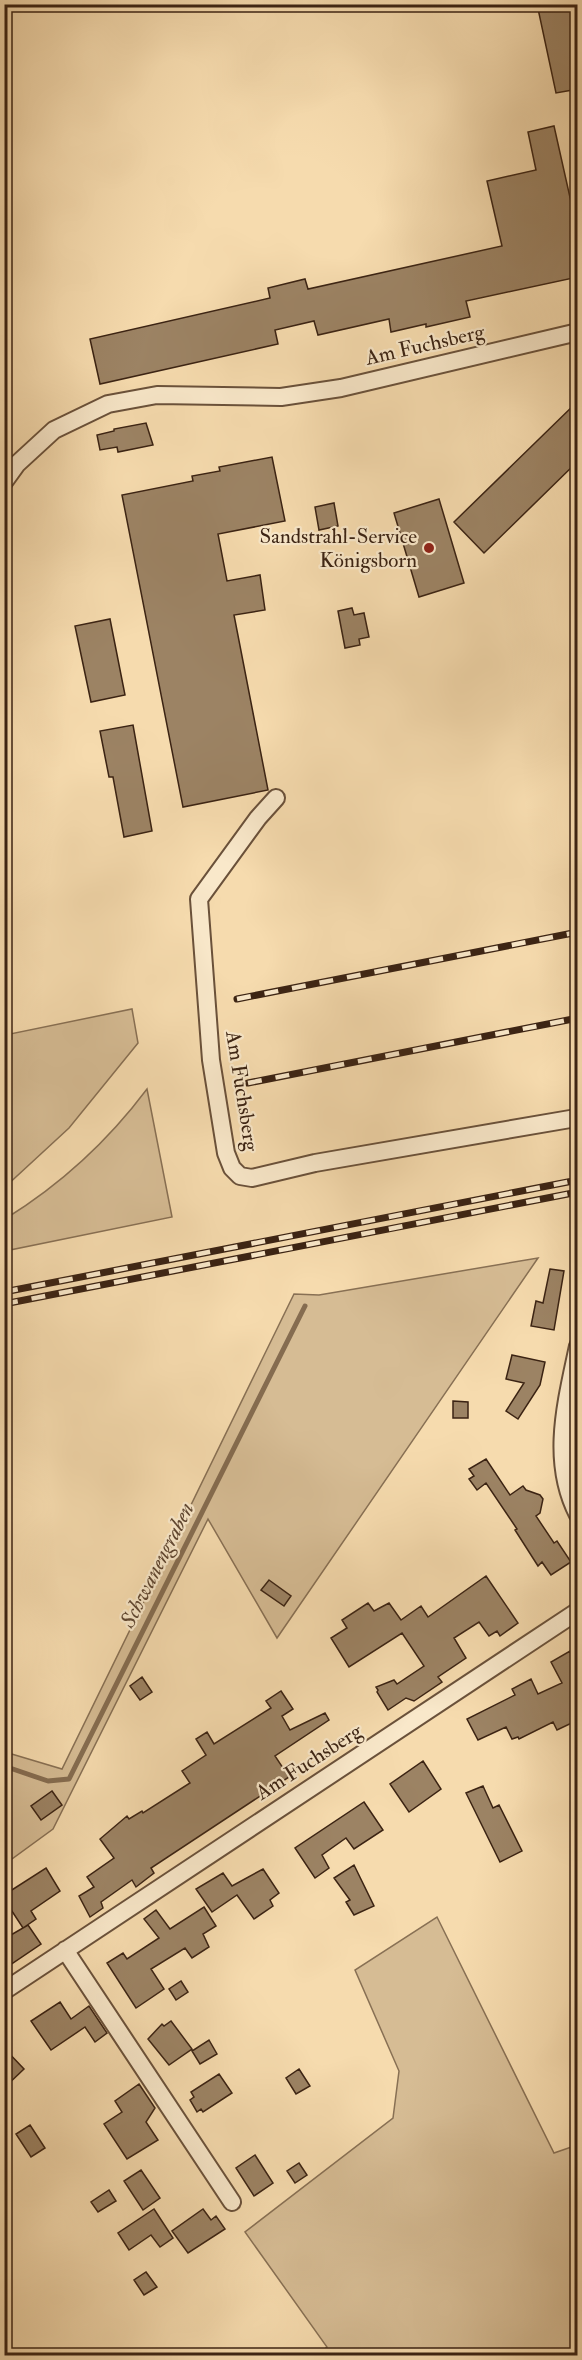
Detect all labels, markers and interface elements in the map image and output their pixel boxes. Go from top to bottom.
street label: Am Fuchsberg [362,318,488,372]
place label: Sandstrahl-Service Königsborn [260,523,417,574]
marker: Sandstrahl-Service Königsborn [422,541,436,555]
street label: Am Fuchsberg [219,1028,265,1154]
water label: Schwanengraben [113,1498,201,1633]
street label: Am Fuchsberg [250,1717,368,1807]

